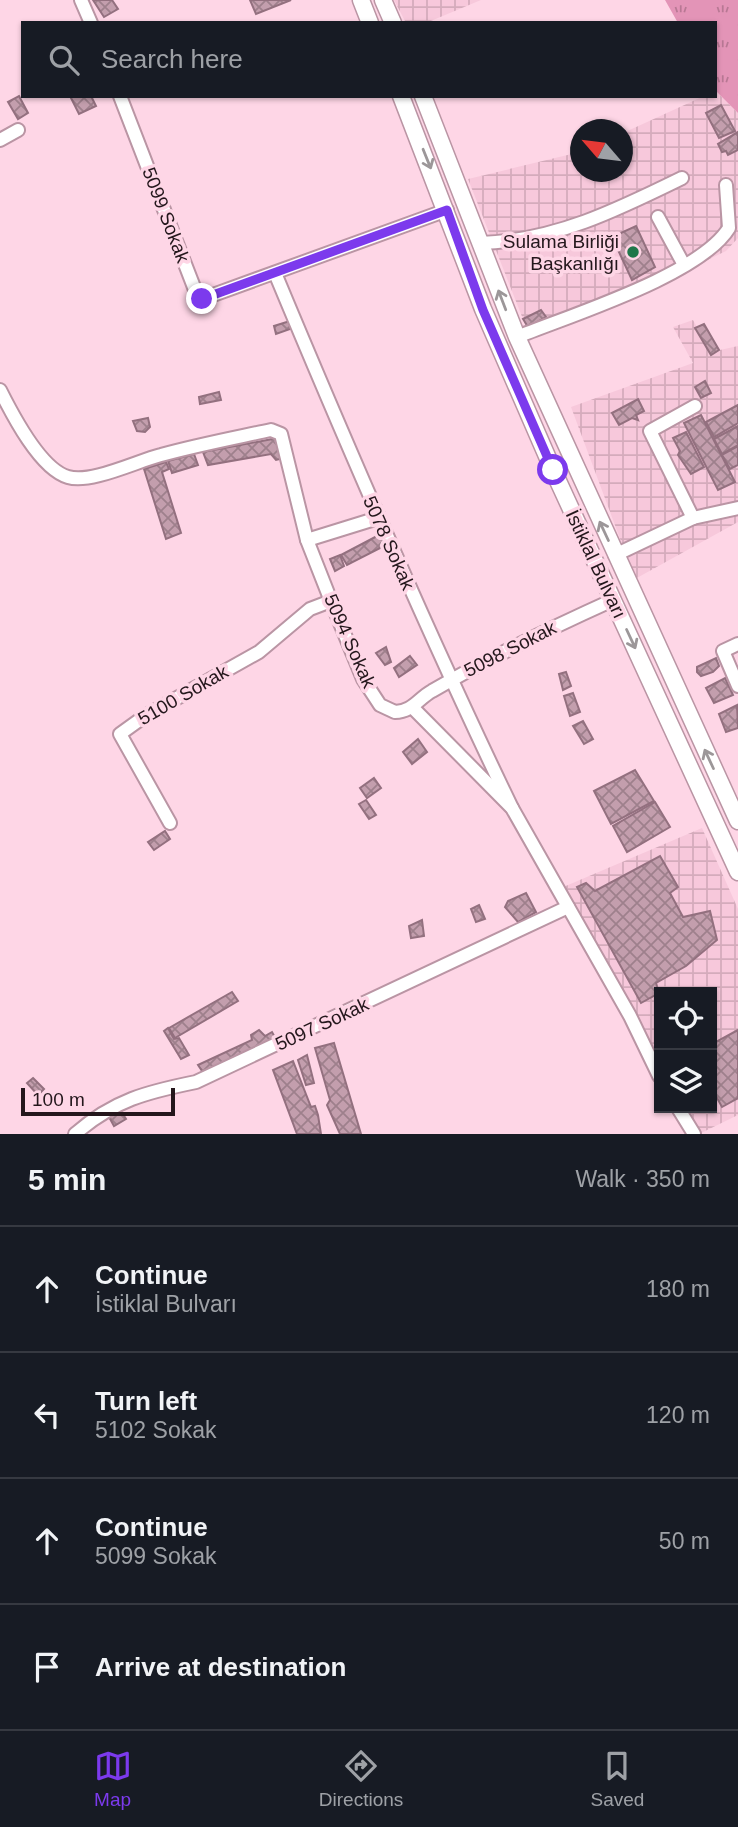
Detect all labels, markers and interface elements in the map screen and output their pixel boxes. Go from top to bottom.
search box [21,21,717,98]
icon: search [45,41,83,79]
text: Search here [101,44,243,74]
north arrow [570,119,633,182]
one-way arrow [421,148,434,170]
street label: 5099 Sokak [138,164,194,266]
place label: Sulama Birliği Başkanlığı [503,231,619,274]
marker: Sulama Birliği Başkanlığı [625,244,641,260]
route end [186,283,217,314]
one-way arrow [494,290,507,311]
route start [537,454,568,485]
street label: 5078 Sokak [359,493,419,594]
street label: İstiklal Bulvarı [562,506,630,622]
one-way arrow [597,520,610,542]
street label: 5094 Sokak [320,591,380,692]
street label: 5098 Sokak [461,617,560,681]
one-way arrow [625,628,638,649]
street label: 5100 Sokak [134,661,232,729]
one-way arrow [702,749,716,770]
map controls [654,987,717,1113]
button: locate [654,987,717,1050]
street label: 5097 Sokak [272,993,372,1055]
button: layers [654,1050,717,1113]
scale bar [21,1085,175,1117]
text: 100 m [32,1089,85,1110]
text: 5 min [28,1163,106,1196]
text: Walk · 350 m [575,1166,710,1192]
text: Continue [95,1260,208,1290]
icon: ahead [28,1270,66,1308]
text: 180 m [646,1276,710,1302]
text: İstiklal Bulvarı [95,1291,237,1317]
text: Turn left [95,1386,197,1416]
icon: left [28,1396,66,1434]
text: 120 m [646,1402,710,1428]
text: 5102 Sokak [95,1417,216,1443]
text: Continue [95,1512,208,1542]
icon: ahead [28,1522,66,1560]
text: 50 m [659,1528,710,1554]
text: 5099 Sokak [95,1543,216,1569]
icon: arrive [28,1648,66,1686]
text: Arrive at destination [95,1652,346,1682]
tab: Map [94,1747,132,1811]
tab: Directions [319,1747,403,1811]
tab: Saved [590,1747,644,1811]

